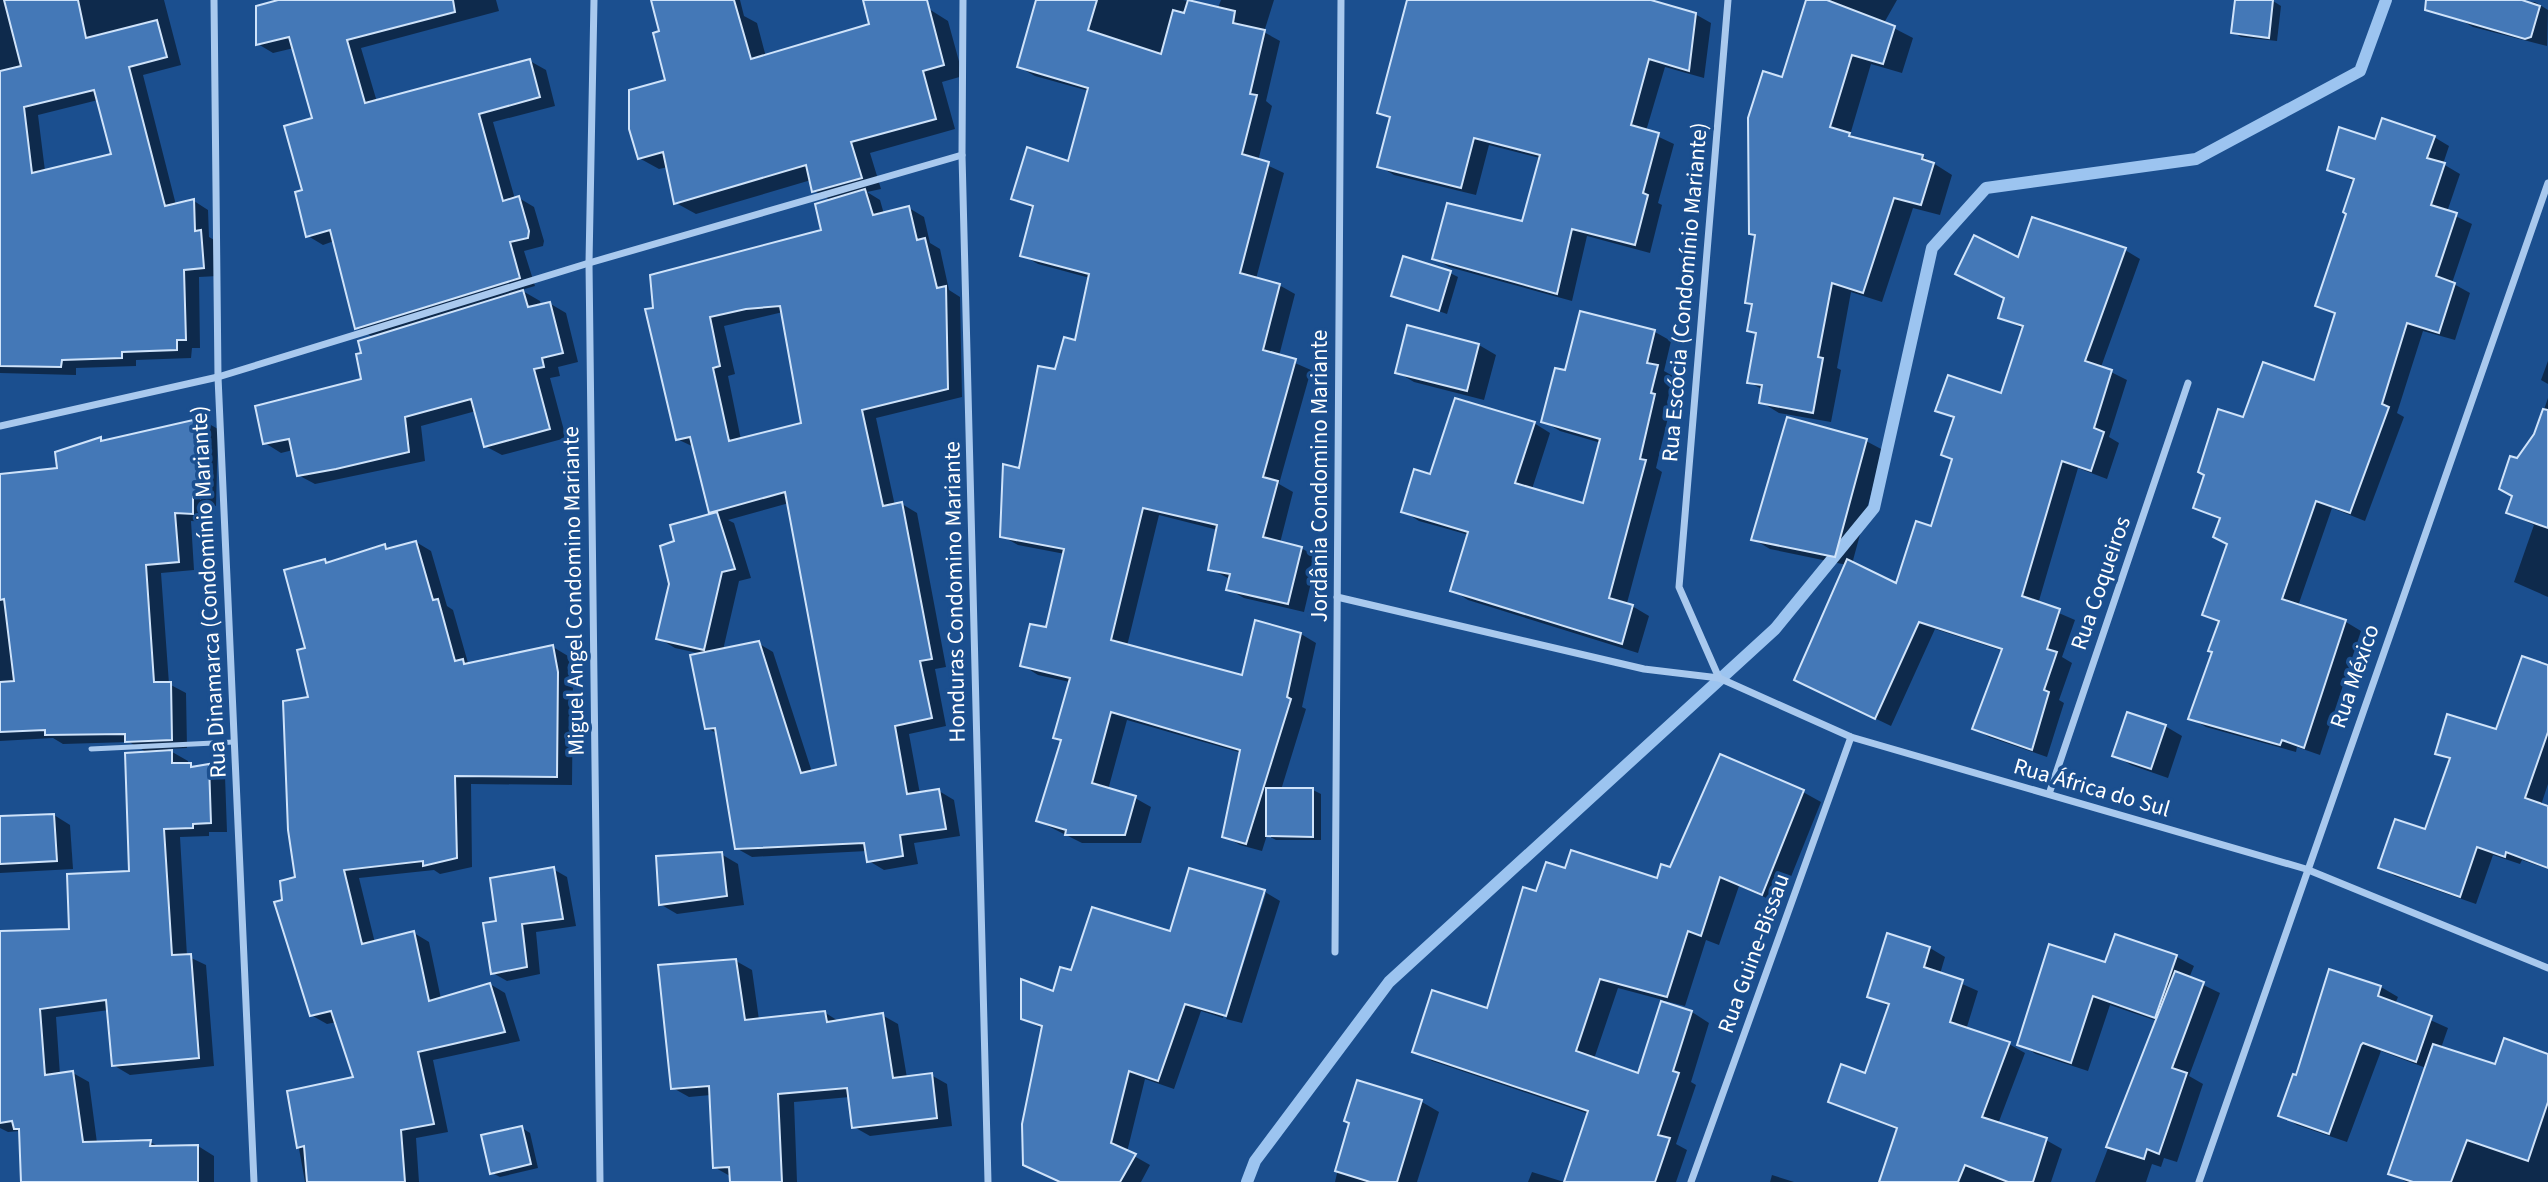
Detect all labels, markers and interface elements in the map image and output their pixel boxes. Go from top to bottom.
street label: Rua Escócia (Condomínio Mariante) [1653,121,1716,463]
street label: Jordânia Condomino Mariante [1303,330,1336,622]
street label: Rua Dinamarca (Condomínio Mariante) [182,405,235,779]
street label: Miguel Angel Condomino Mariante [554,426,593,756]
street label: Honduras Condomino Mariante [935,441,974,743]
street label: Rua Coqueiros [2062,512,2139,655]
street label: Rua México [2321,620,2388,733]
street label: Rua África do Sul [2010,749,2174,826]
street label: Rua Guine-Bissau [1709,869,1798,1038]

